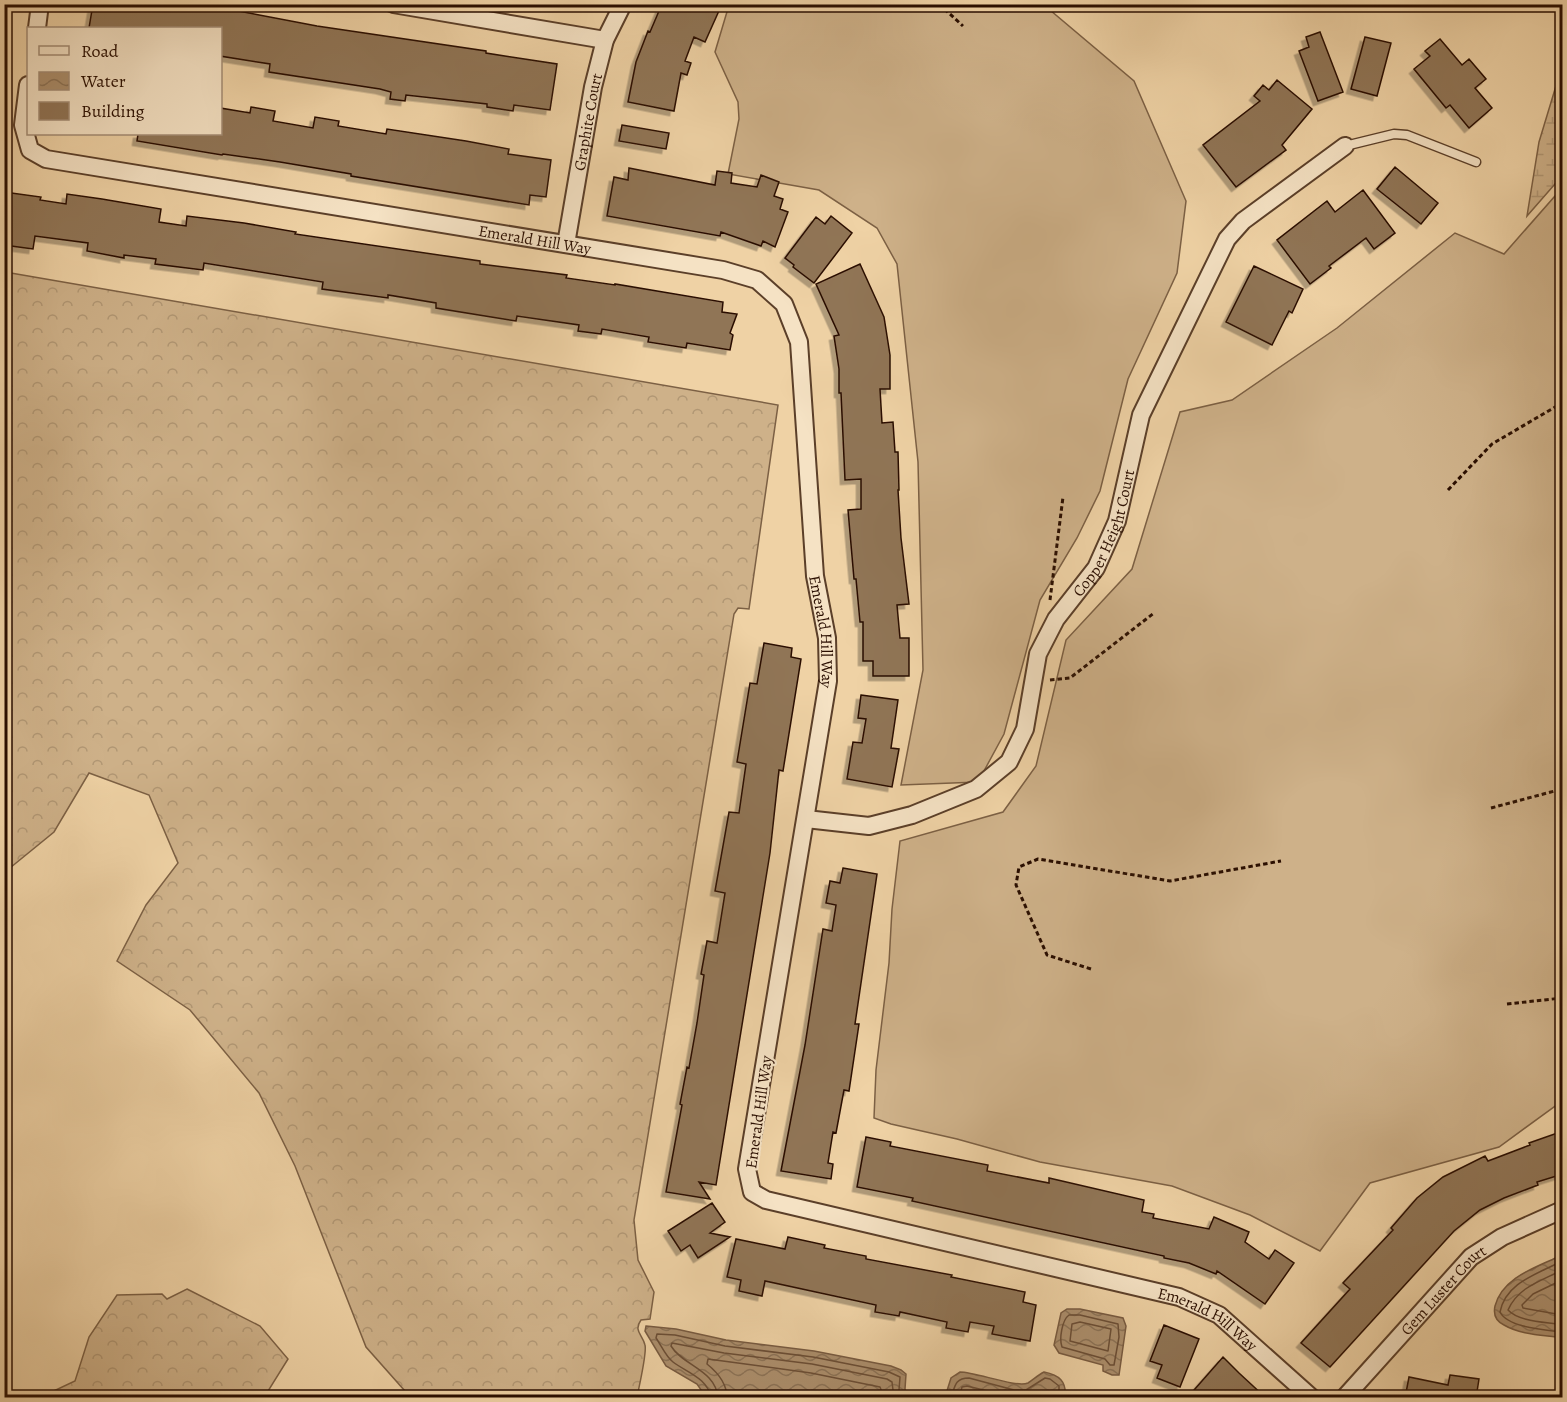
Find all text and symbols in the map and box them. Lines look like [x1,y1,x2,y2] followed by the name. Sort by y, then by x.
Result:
[27,27,222,135] legend
[81,39,119,63] text: Road
[80,69,126,93] text: Water
[569,71,608,172] street label: Graphite Court
[81,99,145,123] text: Building
[477,220,594,260] street label: Emerald Hill Way
[1068,467,1140,601] street label: Copper Height Court
[803,574,838,691] street label: Emerald Hill Way
[740,1053,778,1170] street label: Emerald Hill Way
[1396,1240,1491,1340] street label: Gem Luster Court
[1155,1282,1263,1357] street label: Emerald Hill Way

